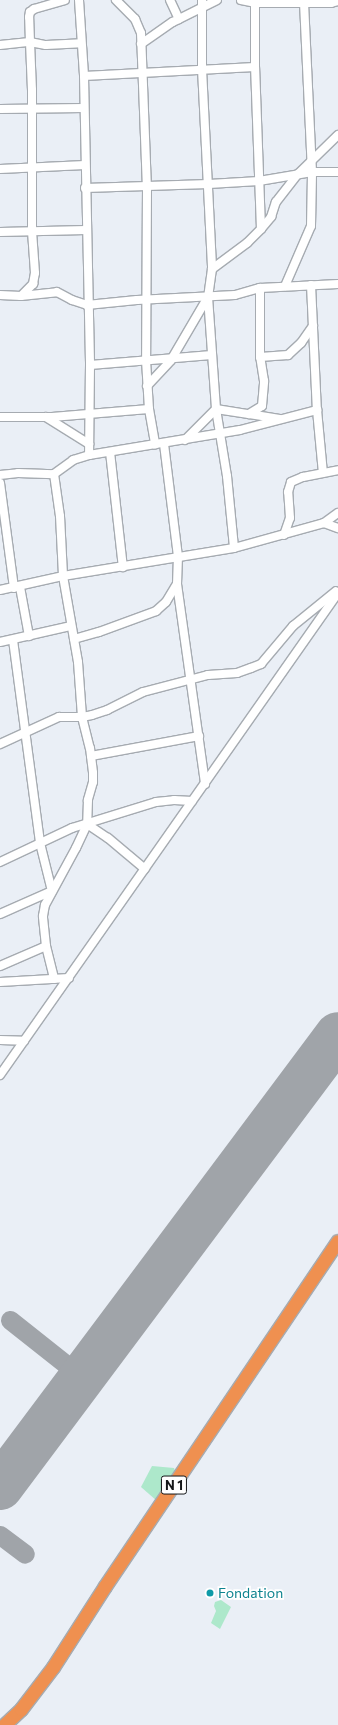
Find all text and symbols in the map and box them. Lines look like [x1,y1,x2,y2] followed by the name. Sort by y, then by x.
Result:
[160,1474,188,1496] road number: N 1
[218,1585,283,1601] place label: Fondation
[205,1588,215,1598] marker: Fondation

